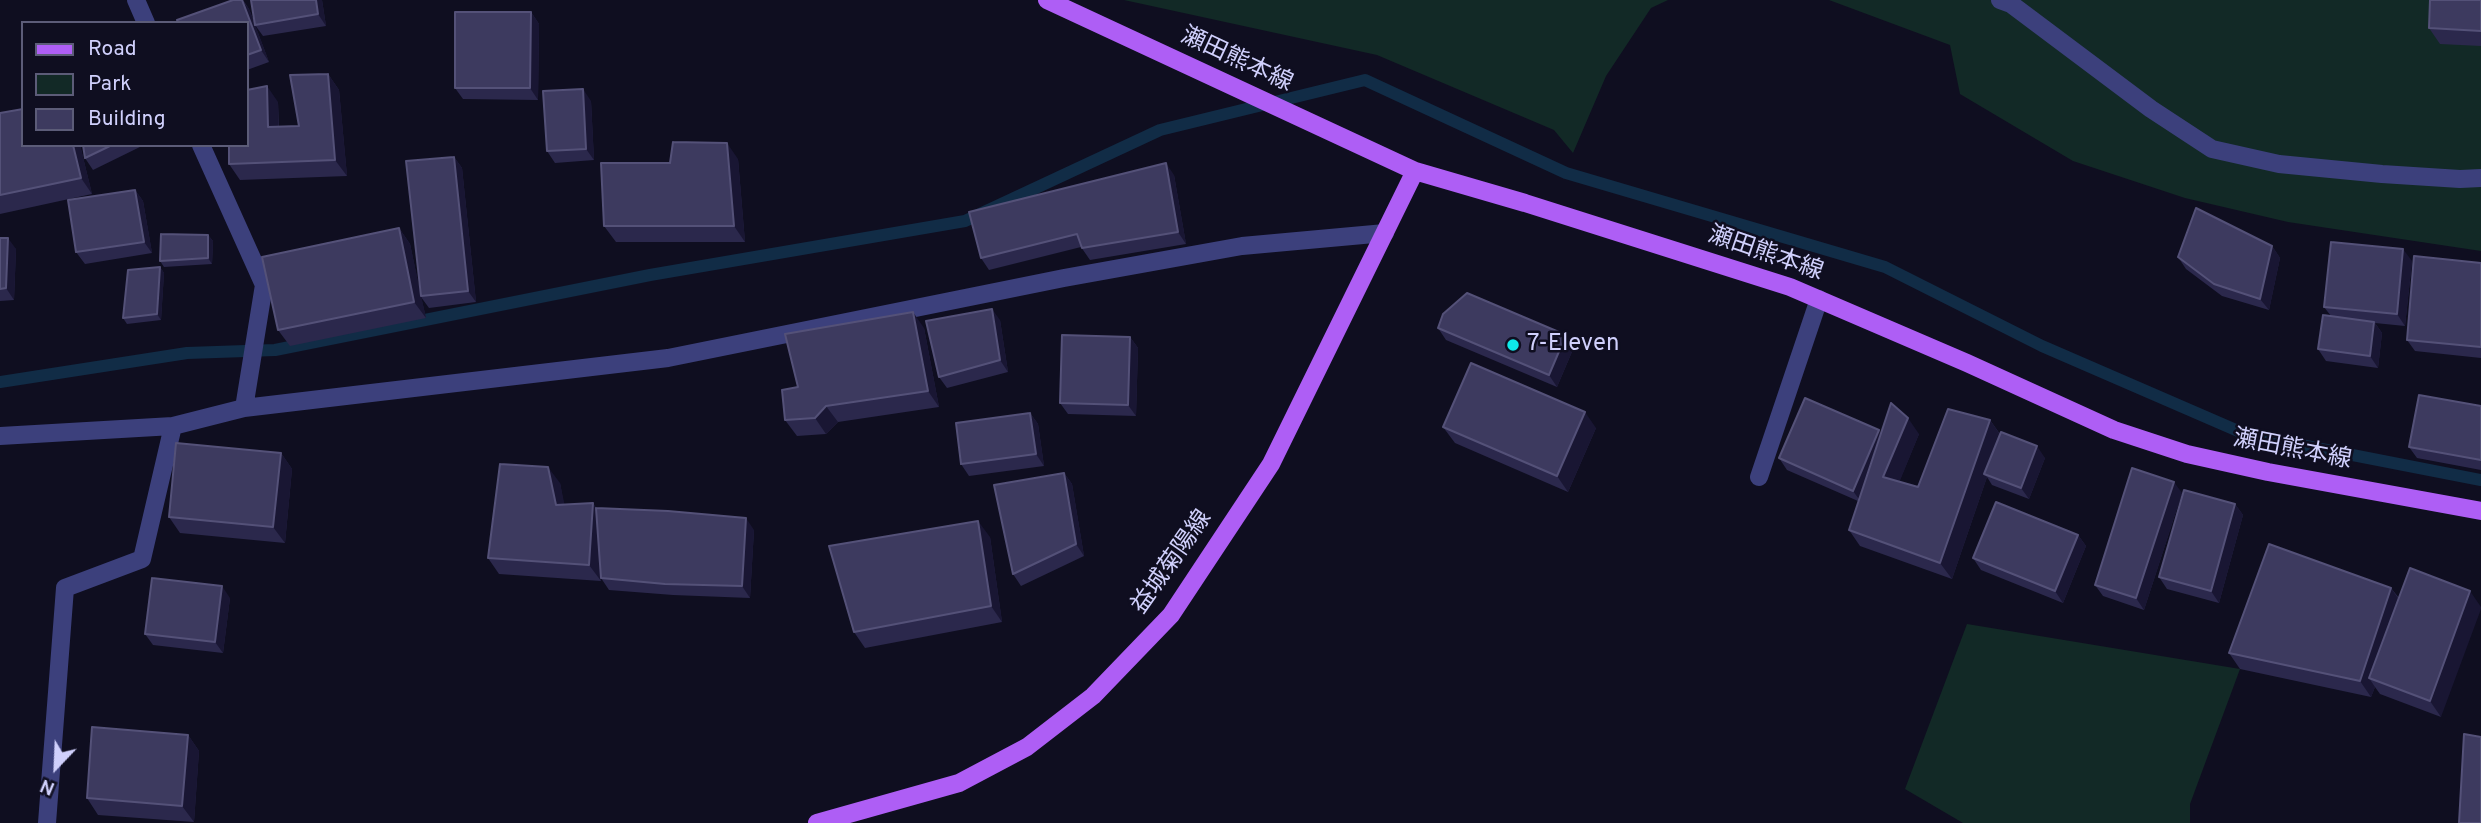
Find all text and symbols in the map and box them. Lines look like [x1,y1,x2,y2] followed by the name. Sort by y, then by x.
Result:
[21,21,248,147] legend
[1176,23,1296,99] street label: 瀬田熊本線
[88,36,137,63] text: Road
[88,71,131,98] text: Park
[88,106,166,133] text: Building
[1704,222,1826,288] street label: 瀬田熊本線
[1527,331,1620,359] place label: 7-Eleven
[1505,337,1521,353] marker: 7-Eleven
[2230,425,2354,477] street label: 瀬田熊本線
[1127,506,1219,620] street label: 益城菊陽線
[21,732,91,802] north arrow
[37,773,59,800] text: N

